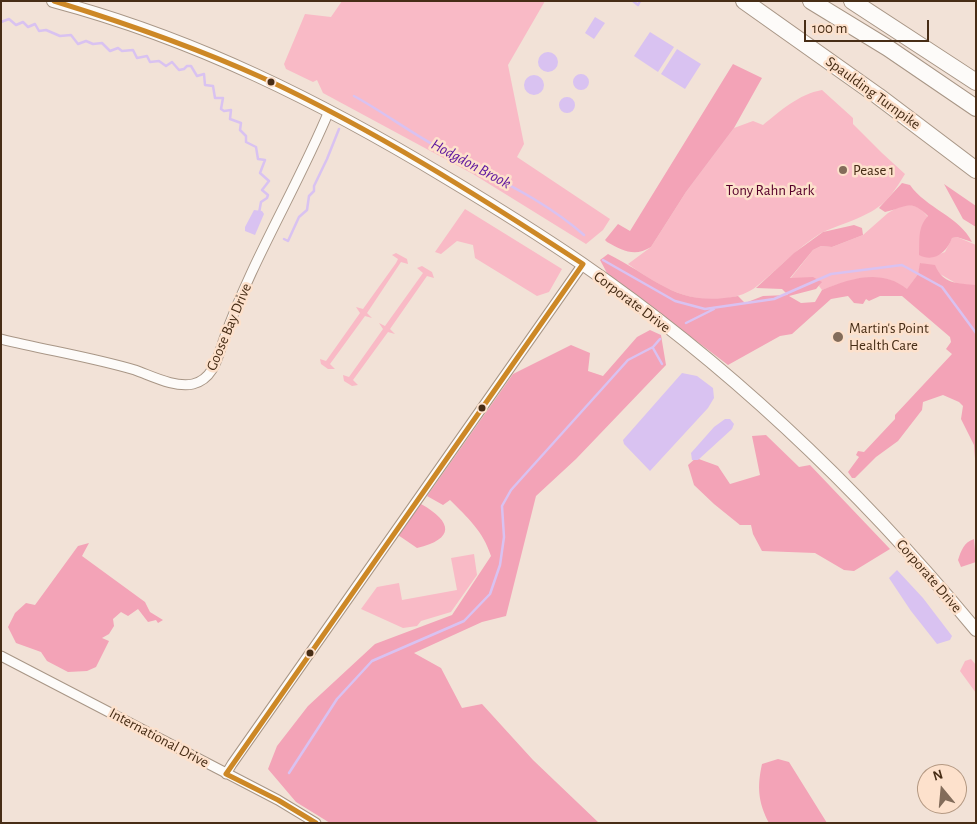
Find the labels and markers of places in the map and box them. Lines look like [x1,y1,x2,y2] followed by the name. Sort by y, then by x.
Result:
[266,77,276,87] unlabelled marker
[853,161,894,179] place label: Pease 1
[837,164,849,176] marker: Pease 1
[849,319,929,354] place label: Martin's Point Health Care
[831,330,845,344] marker: Martin's Point Health Care
[477,403,487,413] unlabelled marker
[305,648,315,658] unlabelled marker

